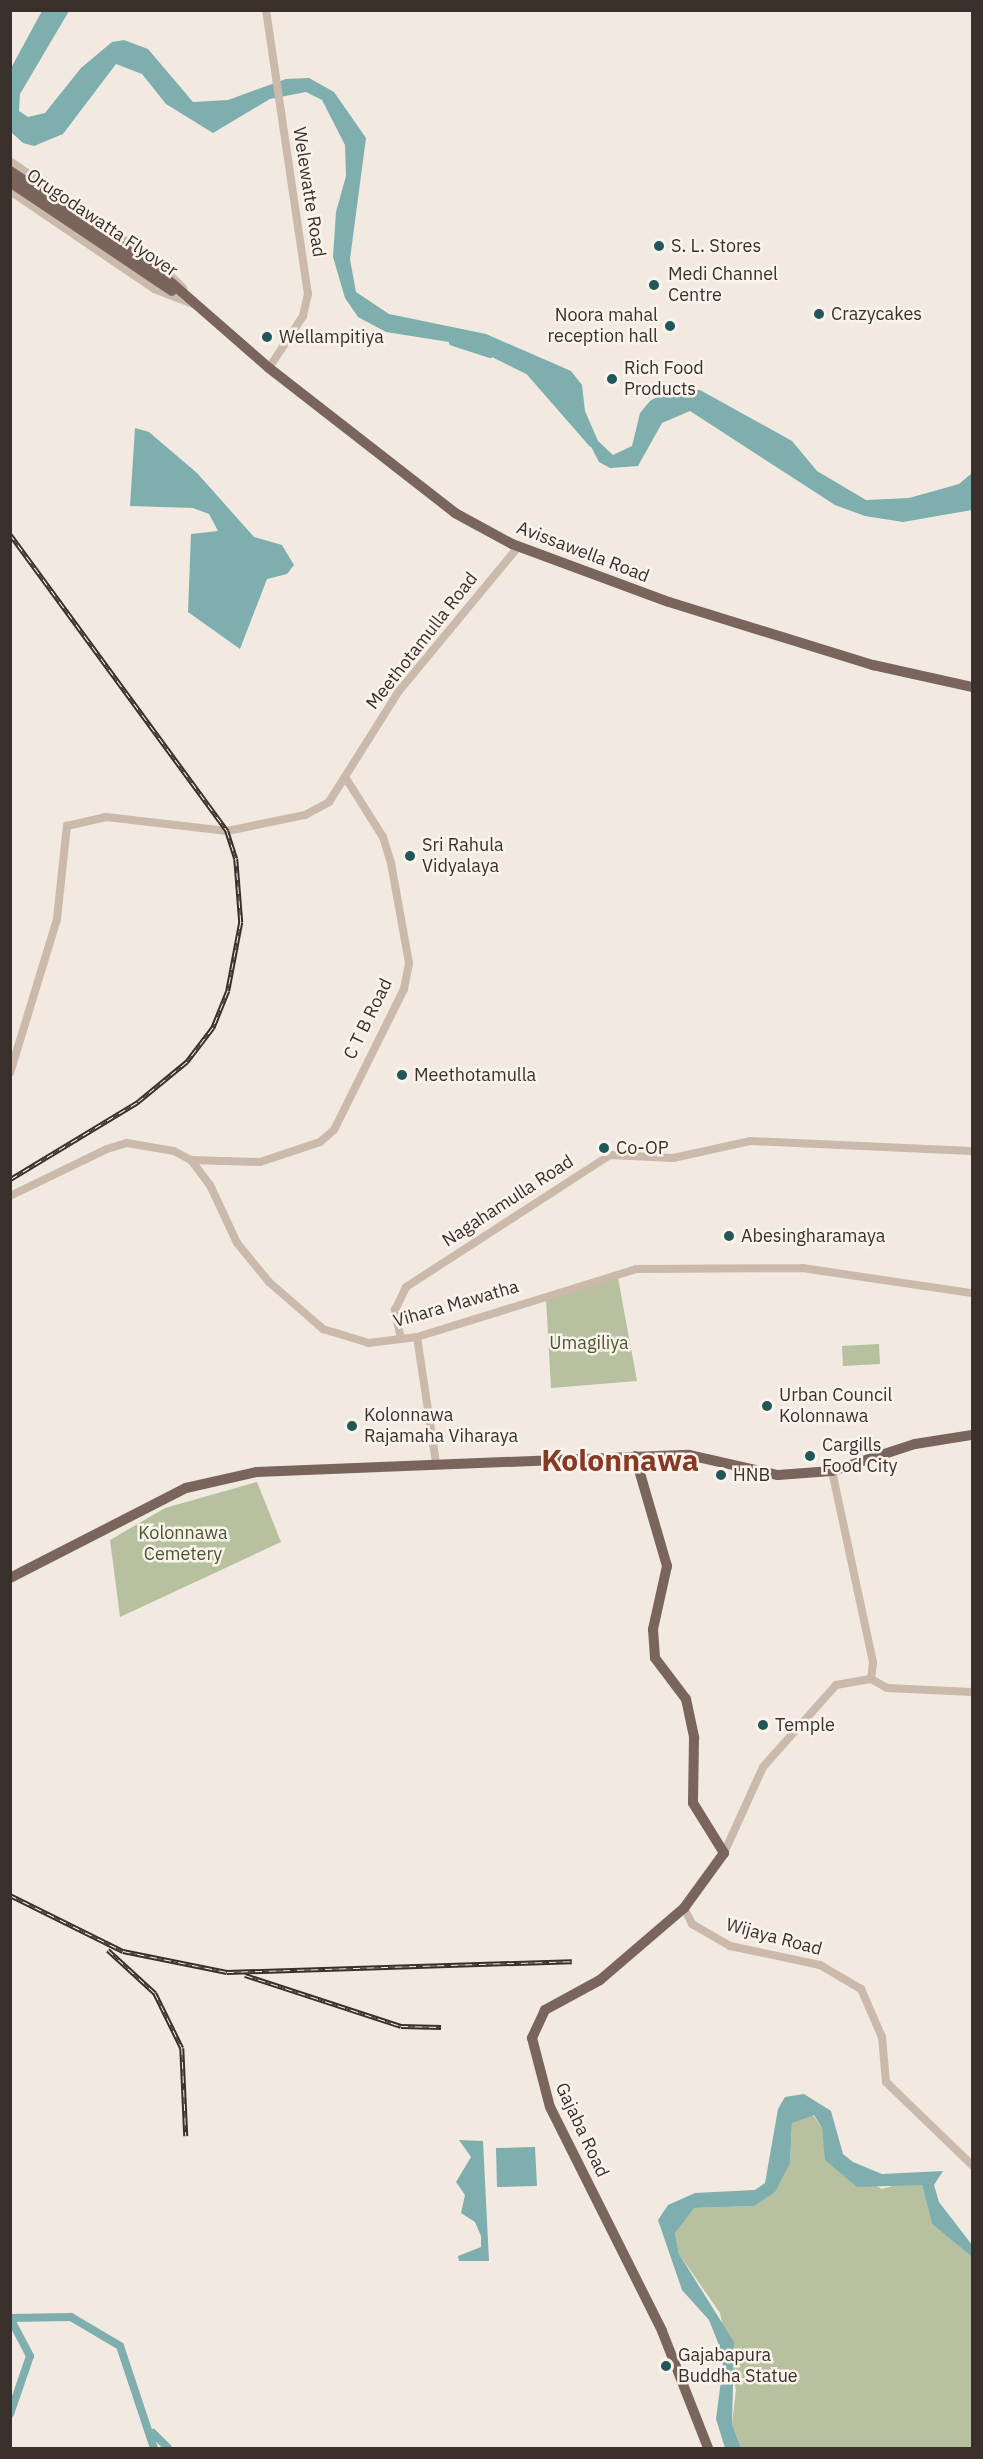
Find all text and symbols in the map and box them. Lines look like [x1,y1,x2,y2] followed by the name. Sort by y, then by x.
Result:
[288,125,330,259] street label: Welewatte Road
[22,164,182,282] street label: Orugodawatta Flyover
[671,235,761,257] place label: S. L. Stores
[652,239,666,253] marker: S. L. Stores
[668,264,778,306] place label: Medi Channel Centre
[645,276,663,294] marker: Medi Channel Centre
[831,303,922,325] place label: Crazycakes
[548,305,658,348] place label: Noora mahal reception hall
[812,307,826,321] marker: Crazycakes
[663,319,677,333] marker: Noora mahal reception hall
[279,326,384,348] place label: Wellampitiya
[260,330,274,344] marker: Wellampitiya
[624,358,704,400] place label: Rich Food Products
[605,372,619,386] marker: Rich Food Products
[514,517,652,587] street label: Avissawella Road
[362,568,482,714] street label: Meethotamulla Road
[422,835,504,878] place label: Sri Rahula Vidyalaya
[403,849,417,863] marker: Sri Rahula Vidyalaya
[339,975,397,1063] street label: C T B Road
[414,1064,536,1086] place label: Meethotamulla
[395,1068,409,1082] marker: Meethotamulla
[616,1137,669,1159] place label: Co-OP
[597,1141,611,1155] marker: Co-OP
[438,1151,578,1251] street label: Nagahamulla Road
[741,1225,885,1247] place label: Abesingharamaya
[722,1229,736,1243] marker: Abesingharamaya
[391,1276,521,1332] street label: Vihara Mawatha
[549,1332,629,1354] park label: Umagiliya
[779,1385,892,1428] place label: Urban Council Kolonnawa
[760,1399,774,1413] marker: Urban Council Kolonnawa
[364,1405,518,1448] place label: Kolonnawa Rajamaha Viharaya
[345,1419,359,1433] marker: Kolonnawa Rajamaha Viharaya
[822,1435,897,1478] place label: Cargills Food City
[541,1442,699,1478] district label: Kolonnawa
[803,1449,817,1463] marker: Cargills Food City
[733,1464,770,1486] place label: HNB
[714,1468,728,1482] marker: HNB
[138,1523,228,1565] park label: Kolonnawa Cemetery
[775,1714,835,1736] place label: Temple
[756,1718,770,1732] marker: Temple
[724,1914,824,1960] street label: Wijaya Road
[551,2079,613,2181] street label: Gajaba Road
[678,2345,798,2388] place label: Gajabapura Buddha Statue
[659,2359,673,2373] marker: Gajabapura Buddha Statue

